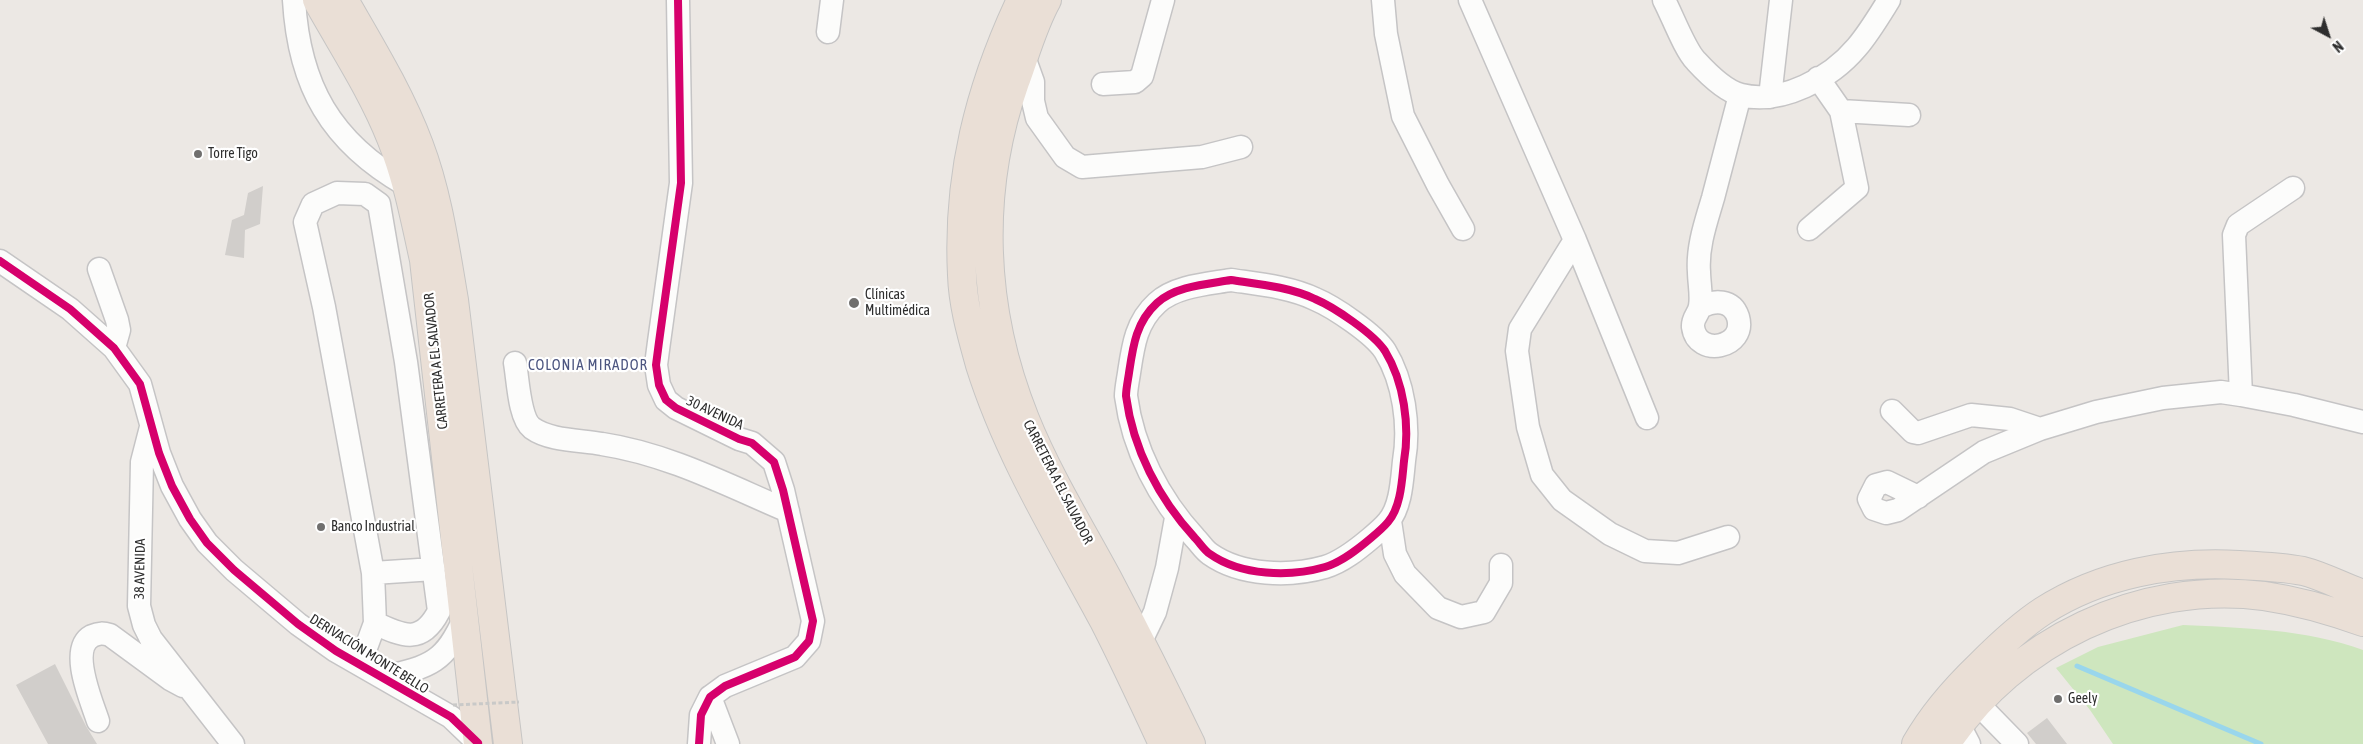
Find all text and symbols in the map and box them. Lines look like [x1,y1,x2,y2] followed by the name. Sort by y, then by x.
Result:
[2303,10,2353,60] north arrow
[2329,38,2346,55] text: N
[208,146,258,162] place label: Torre Tigo
[192,148,204,160] marker: Torre Tigo
[865,287,930,320] place label: Clínicas Multimédica
[420,292,452,430] street label: CARRETERA A EL SALVADOR
[847,296,861,310] marker: Clínicas Multimédica
[526,356,650,374] district label: COLONIA MIRADOR
[684,392,746,434] street label: 30 AVENIDA
[1019,417,1097,547] street label: CARRETERA A EL SALVADOR
[331,519,415,535] place label: Banco Industrial
[315,521,327,533] marker: Banco Industrial
[131,538,149,600] street label: 38 AVENIDA
[306,611,432,697] street label: DERIVACIÓN MONTE BELLO
[2068,691,2097,707] place label: Geely
[2052,693,2064,705] marker: Geely

